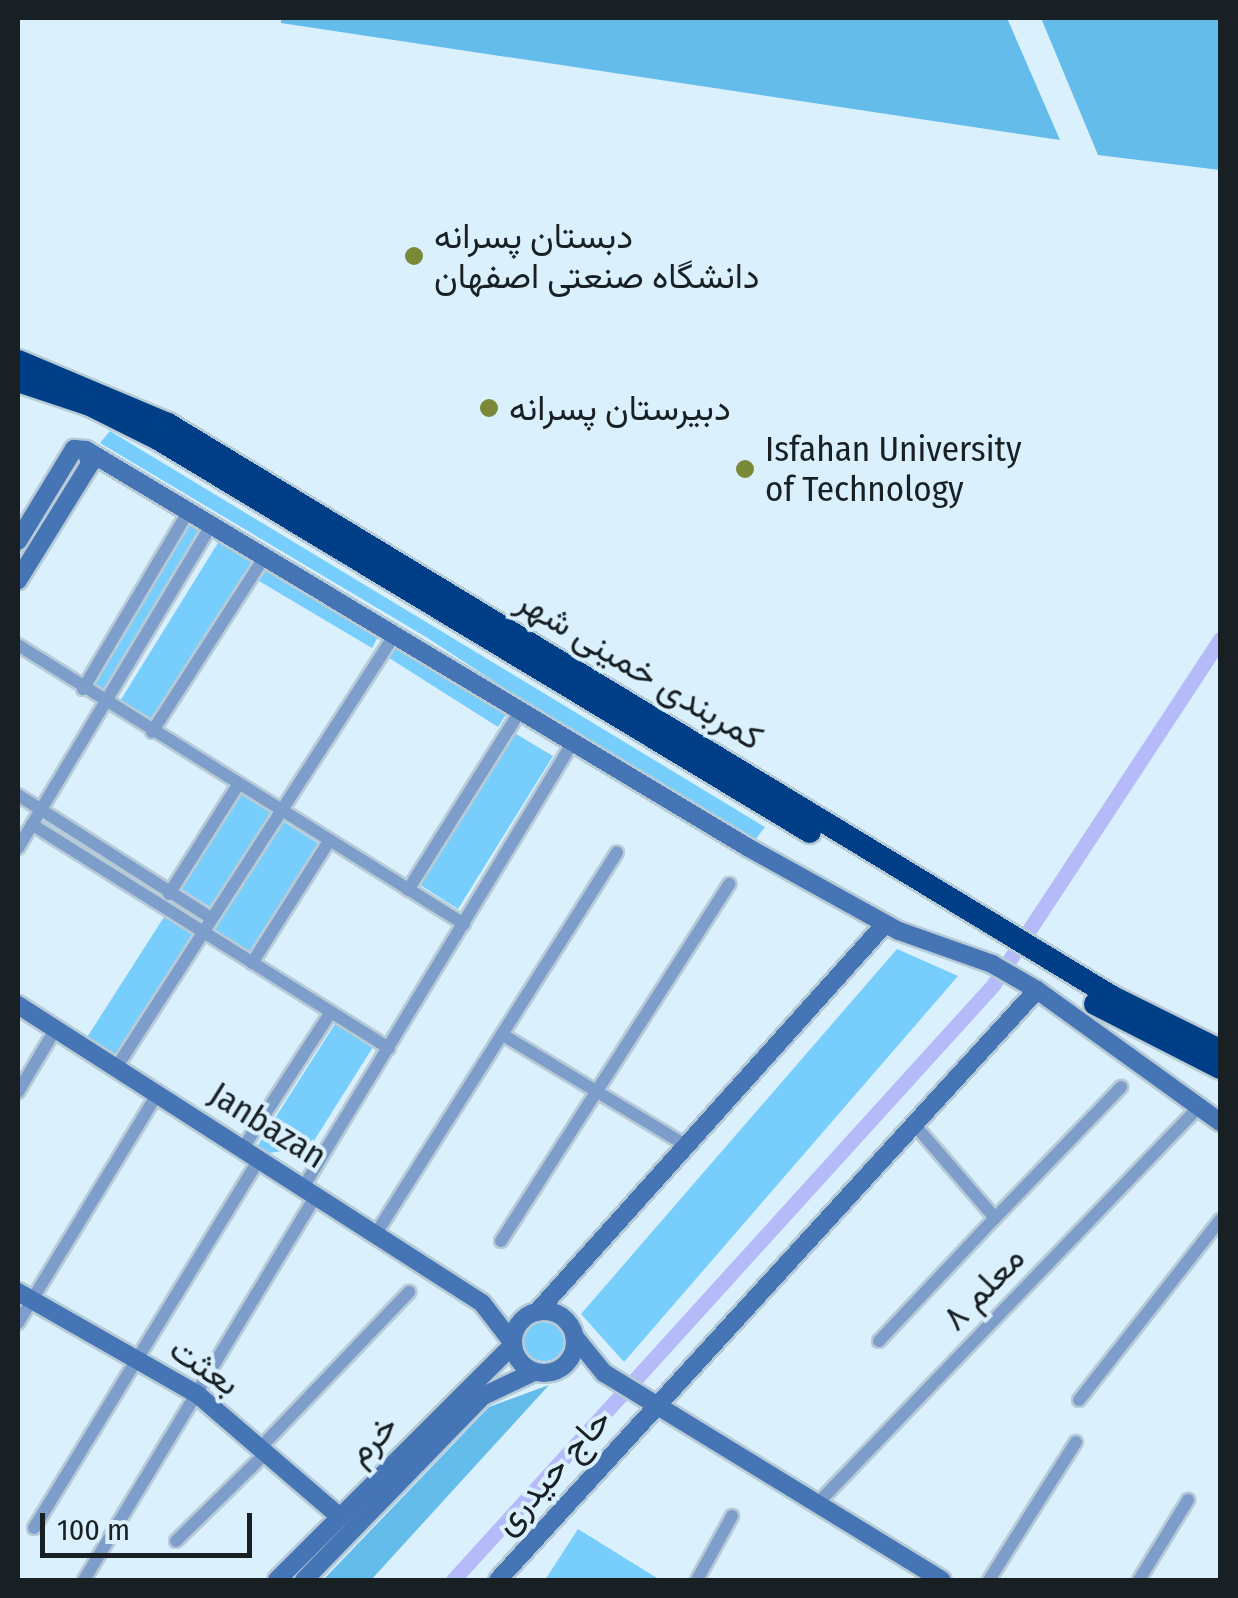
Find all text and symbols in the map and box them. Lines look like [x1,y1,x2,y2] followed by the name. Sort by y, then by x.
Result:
[434,215,760,297] place label: دبستان پسرانه دانشگاه صنعتی اصفهان
[403,245,425,267] marker: دبستان پسرانه دانشگاه صنعتی اصفهان
[509,387,731,429] place label: دبیرستان پسرانه
[478,397,500,419] marker: دبیرستان پسرانه
[765,428,1022,510] place label: Isfahan University of Technology
[734,458,756,480] marker: Isfahan University of Technology
[509,579,771,759] street label: کمربندی خمینی شهر
[202,1073,334,1177] street label: Janbazan
[933,1237,1033,1339] street label: معلم ۸
[162,1328,248,1404] street label: بعثت
[484,1399,620,1543] street label: حاج حیدری
[338,1405,406,1473] street label: خرم
[45,1493,258,1555] scale bar
[57,1512,130,1548] text: 100 m

